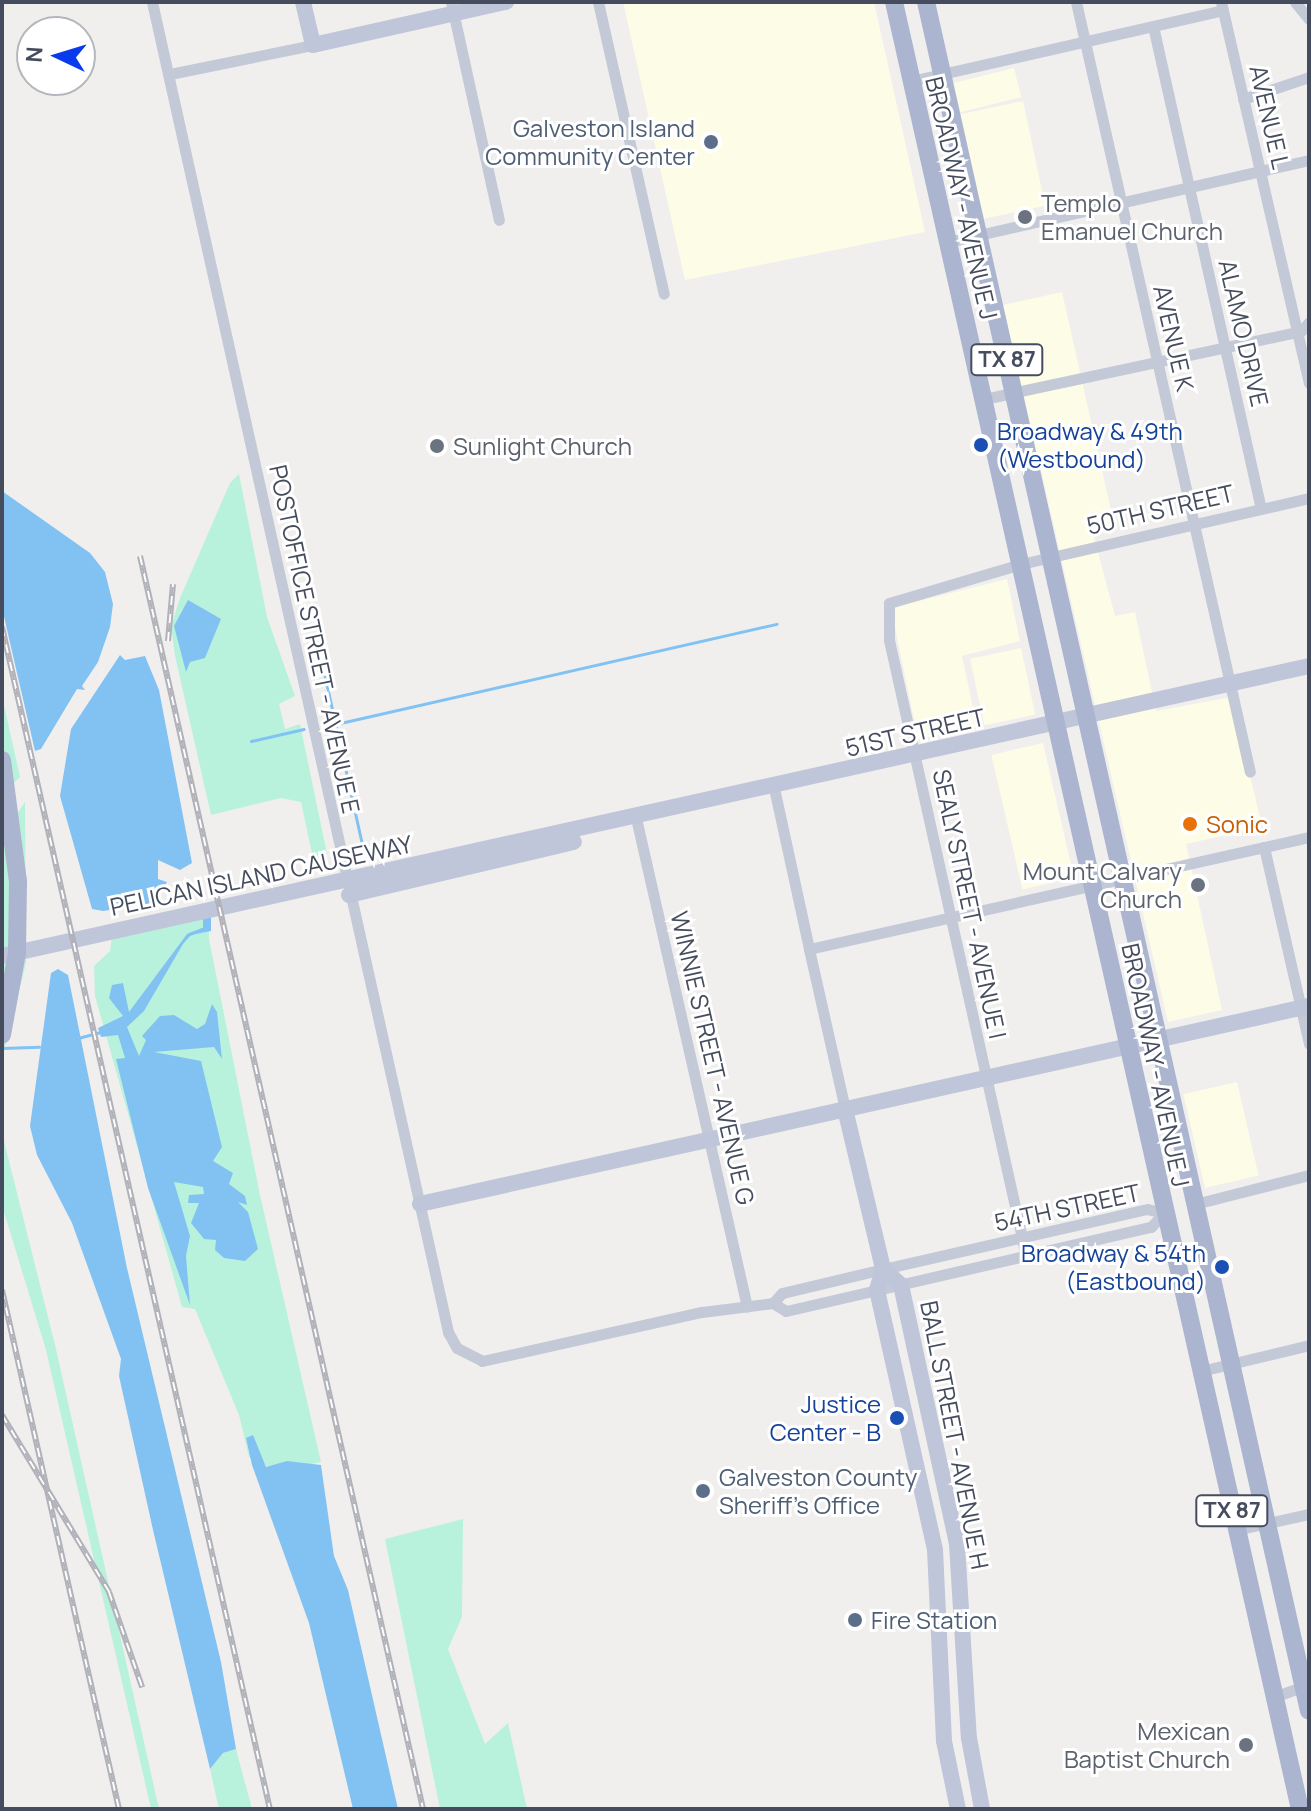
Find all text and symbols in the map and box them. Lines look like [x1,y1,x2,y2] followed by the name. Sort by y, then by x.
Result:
[16,16,96,96] north arrow
[19,46,50,63] text: N
[1244,62,1296,172] street label: AVENUE L
[920,73,1004,323] street label: BROADWAY - AVENUE J
[485,114,695,170] place label: Galveston Island Community Center
[702,133,720,151] marker: Galveston Island Community Center
[1041,189,1223,245] place label: Templo Emanuel Church
[1016,208,1034,226] marker: Templo Emanuel Church
[1213,257,1275,409] street label: ALAMO DRIVE
[1148,282,1200,394] street label: AVENUE K
[969,342,1045,378] road number: TX 87
[997,417,1183,473] place label: Broadway & 49th (Westbound)
[453,432,632,460] place label: Sunlight Church
[972,436,990,454] marker: Broadway & 49th (Westbound)
[428,437,446,455] marker: Sunlight Church
[264,462,366,816] street label: POSTOFFICE STREET - AVENUE E
[1084,478,1236,540] street label: 50TH STREET
[842,702,988,762] street label: 51ST STREET
[927,766,1013,1042] street label: SEALY STREET - AVENUE I
[1206,810,1268,838] place label: Sonic
[1181,815,1199,833] marker: Sonic
[107,829,415,921] street label: PELICAN ISLAND CAUSEWAY
[1023,857,1182,913] place label: Mount Calvary Church
[1189,876,1207,894] marker: Mount Calvary Church
[665,908,761,1208] street label: WINNIE STREET - AVENUE G
[1116,940,1196,1190] street label: BROADWAY - AVENUE J
[992,1178,1142,1236] street label: 54TH STREET
[1021,1239,1206,1295] place label: Broadway & 54th (Eastbound)
[1213,1258,1231,1276] marker: Broadway & 54th (Eastbound)
[915,1297,995,1573] street label: BALL STREET - AVENUE H
[770,1390,881,1446] place label: Justice Center - B
[888,1409,906,1427] marker: Justice Center - B
[719,1463,917,1519] place label: Galveston County Sheriff's Office
[694,1482,712,1500] marker: Galveston County Sheriff's Office
[1194,1493,1270,1529] road number: TX 87
[871,1606,997,1634] place label: Fire Station
[846,1611,864,1629] marker: Fire Station
[1064,1717,1230,1773] place label: Mexican Baptist Church
[1237,1736,1255,1754] marker: Mexican Baptist Church

